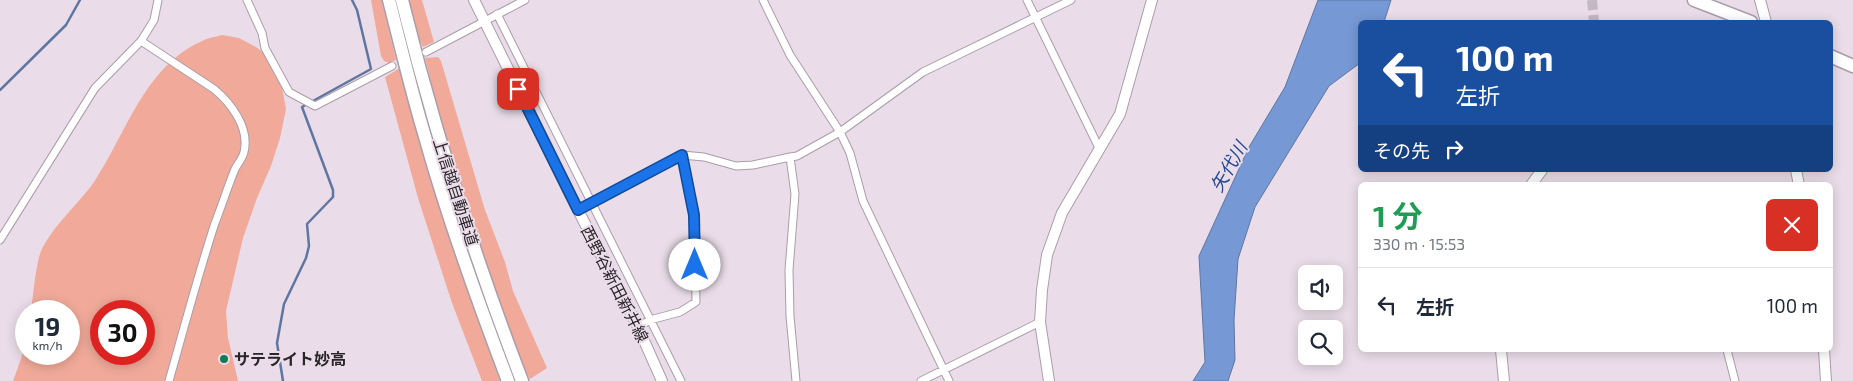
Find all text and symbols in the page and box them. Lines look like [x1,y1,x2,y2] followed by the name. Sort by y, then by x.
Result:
[1456,36,1554,78] text: 100 m
[1373,40,1438,105] icon: left
[497,68,539,110] pin
[504,75,532,103] icon: arrive
[1456,82,1500,108] text: 左折
[1440,135,1468,163] icon: right
[430,136,483,248] street label: 上信越自動車道
[1205,136,1252,195] water label: 矢代川
[1373,139,1430,162] text: その先
[1373,197,1422,233] text: 1 分
[1766,199,1818,251] button: close
[578,222,653,345] street label: 西野谷新田新井線
[1373,234,1465,253] text: 330 m · 15:53
[668,238,720,290] position arrow
[1298,265,1343,365] map controls
[1298,265,1343,310] button: sound
[1373,291,1401,319] icon: left
[1767,294,1818,317] text: 100 m
[1416,295,1454,318] text: 左折
[90,300,155,365] speed limit sign: 30
[35,311,60,341] text: 19
[1298,320,1343,365] button: search
[33,338,62,352] text: km/h
[234,349,346,368] place label: サテライト妙高
[218,353,230,365] marker: サテライト妙高

